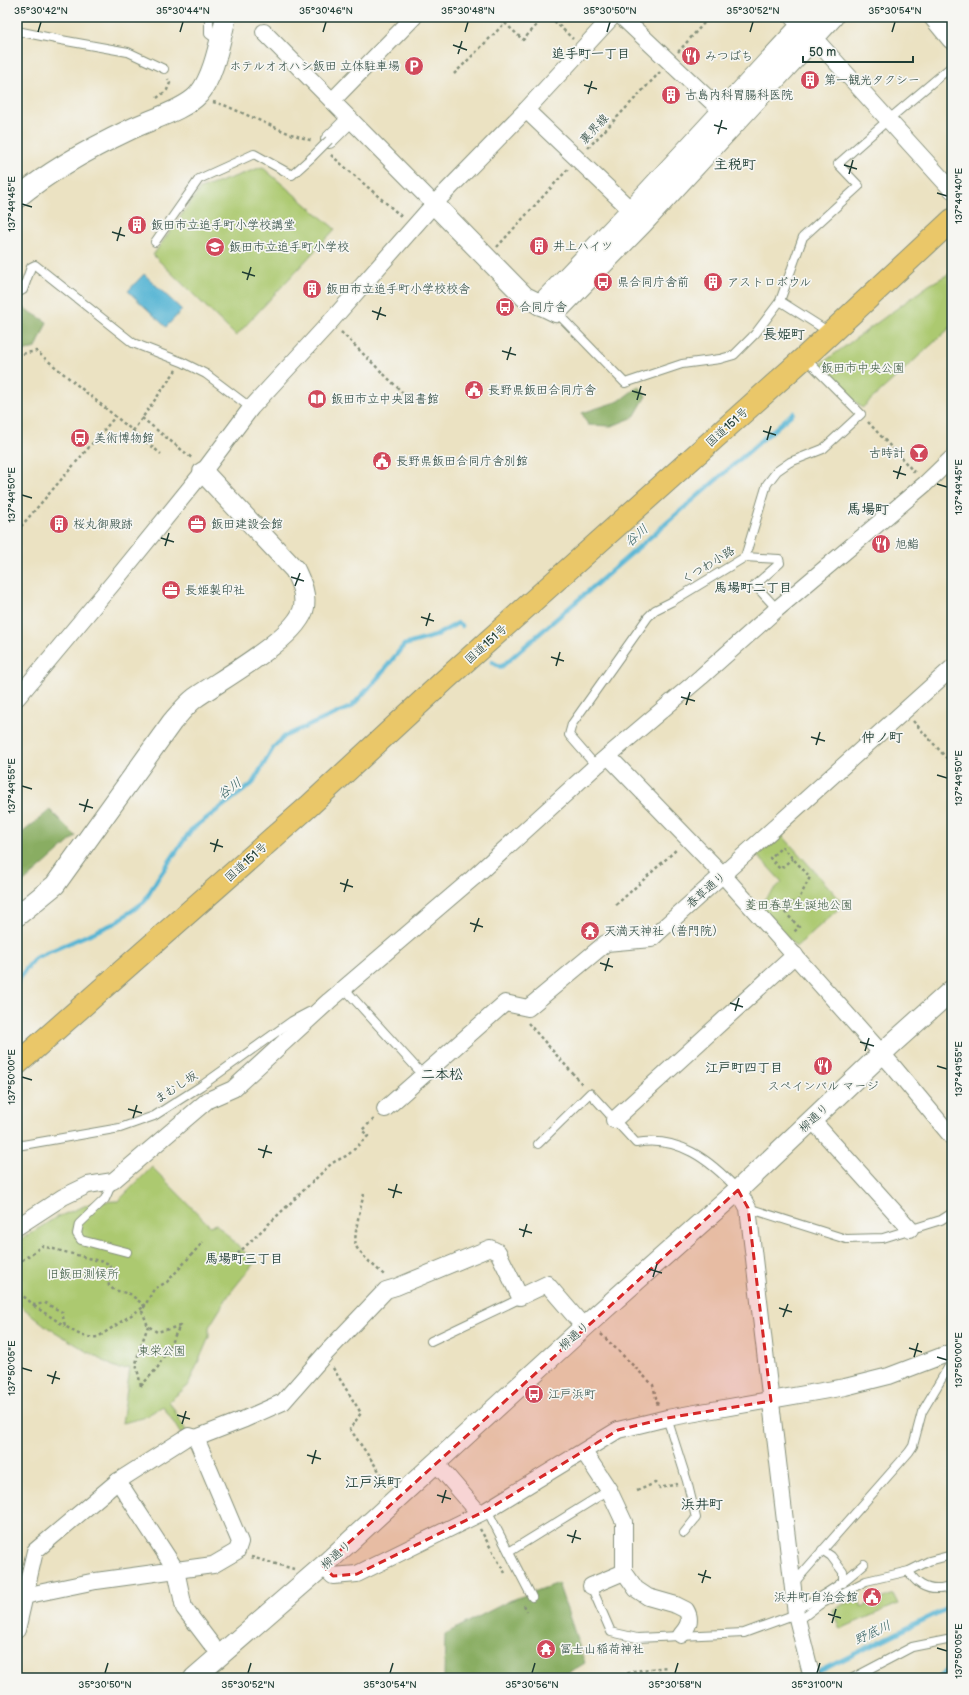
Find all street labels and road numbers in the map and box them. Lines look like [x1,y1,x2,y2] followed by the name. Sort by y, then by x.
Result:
[577,111,612,148] street label: 裏界線
[703,404,752,450] street label: 国道151号
[679,543,738,588] street label: くつわ小路
[462,621,511,667] street label: 国道151号
[222,839,271,885] street label: 国道151号
[683,869,729,912] street label: 春草通り
[152,1068,200,1107] street label: まむし坂
[796,1101,833,1136] street label: 柳通り
[556,1319,593,1354] street label: 柳通り
[318,1538,355,1573] street label: 柳通り

